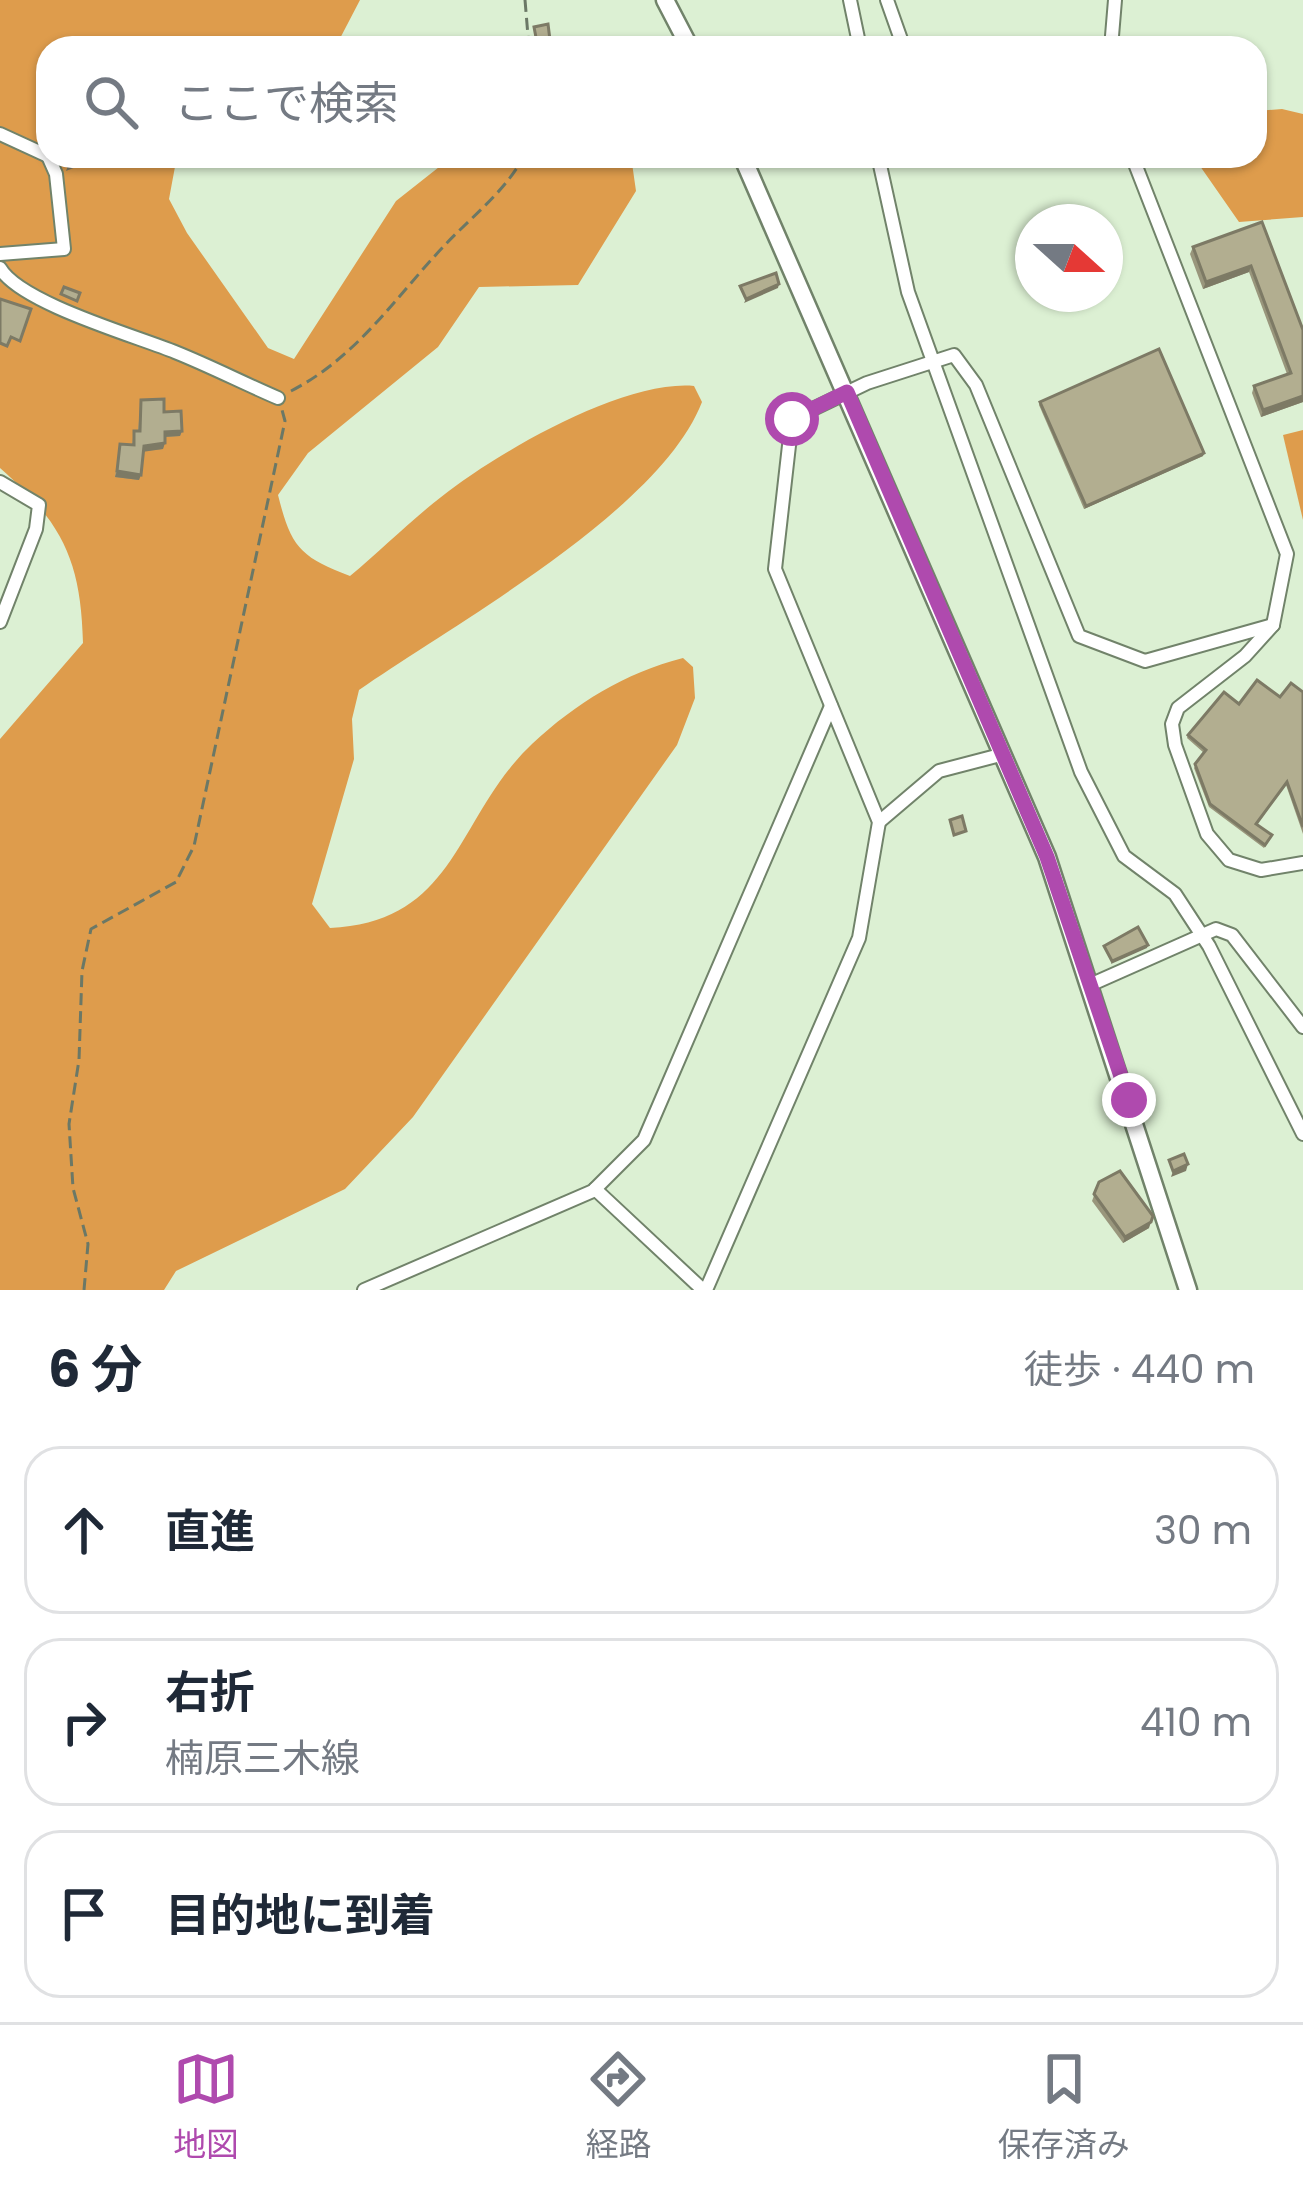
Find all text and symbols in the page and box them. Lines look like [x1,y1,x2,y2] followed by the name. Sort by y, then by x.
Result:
[36,36,1267,168] search box
[78,69,144,135] icon: search
[174,72,399,135] text: ここで検索
[1015,204,1123,312] north arrow
[765,392,819,446] route start
[1102,1073,1156,1127] route end
[48,1333,142,1405] text: 6 分
[1024,1342,1255,1397] text: 徒歩 · 440 m
[51,1497,117,1563] icon: ahead
[165,1500,255,1563] text: 直進
[1154,1503,1252,1558] text: 30 m
[165,1661,255,1724] text: 右折
[51,1689,117,1755] icon: right
[1140,1695,1252,1750] text: 410 m
[165,1731,360,1786] text: 楠原三木線
[51,1881,117,1947] icon: arrive
[165,1884,435,1947] text: 目的地に到着
[173,2046,239,2170] tab: 地図
[585,2046,651,2170] tab: 経路
[998,2046,1130,2170] tab: 保存済み

